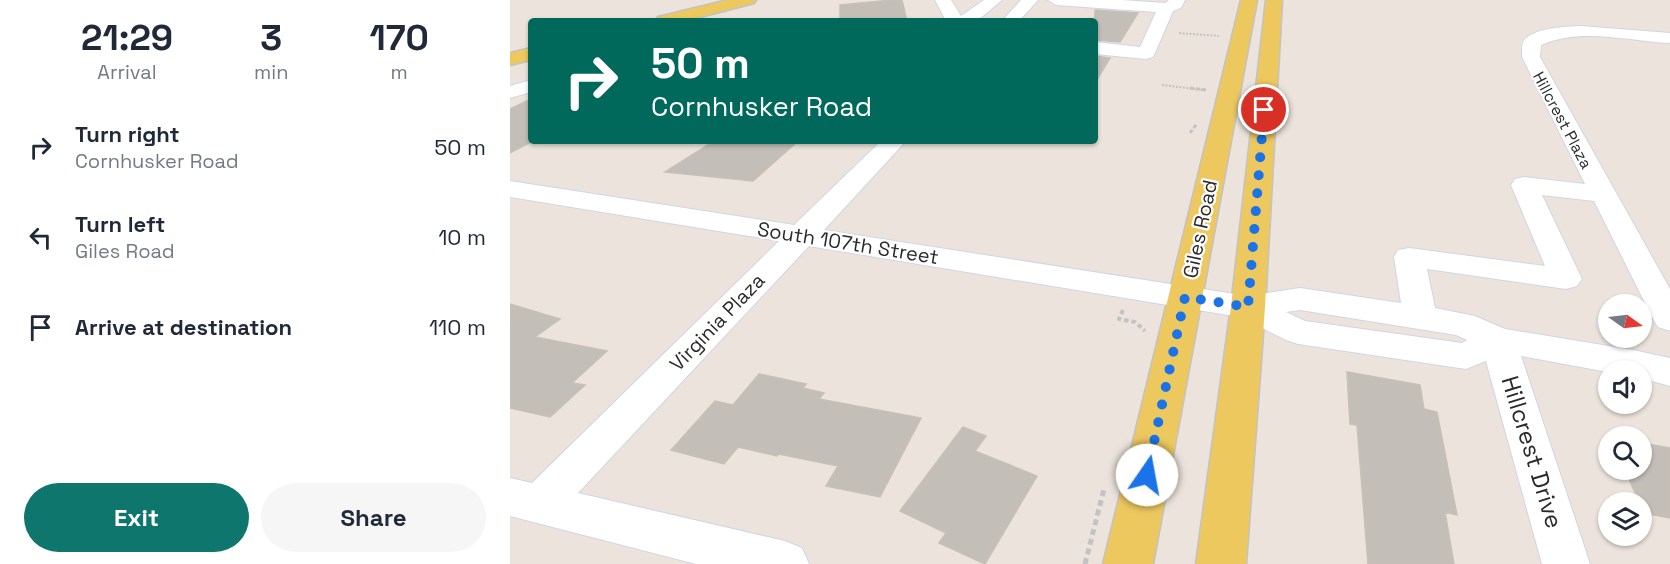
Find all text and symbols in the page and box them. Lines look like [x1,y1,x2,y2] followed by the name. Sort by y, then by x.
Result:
[81,15,173,61] text: 21:29
[260,15,282,61] text: 3
[369,15,429,61] text: 170
[651,37,750,90] text: 50 m
[552,42,630,120] icon: right
[97,59,157,85] text: Arrival
[254,59,288,85] text: min
[391,59,408,85] text: m
[1528,68,1597,172] street label: Hillcrest Plaza
[1238,84,1289,135] pin
[651,89,872,124] text: Cornhusker Road
[1247,93,1280,126] icon: arrive
[75,120,180,148] text: Turn right
[24,131,57,164] icon: right
[434,133,486,161] text: 50 m
[75,148,239,174] text: Cornhusker Road
[1177,178,1223,280] street label: Giles Road
[75,210,165,238] text: Turn left
[755,216,941,270] street label: South 107th Street
[24,221,57,254] icon: left
[438,223,486,251] text: 10 m
[75,238,175,264] text: Giles Road
[664,268,770,376] street label: Virginia Plaza
[1598,294,1652,348] north arrow
[1598,294,1652,546] map controls
[24,311,57,344] icon: arrive
[75,313,292,341] text: Arrive at destination
[429,313,486,341] text: 110 m
[1598,360,1652,414] button: sound
[1495,372,1570,532] street label: Hillcrest Drive
[1598,426,1652,480] button: search
[1115,443,1179,507] position arrow
[24,483,249,552] button: Exit
[261,483,486,552] button: Share
[1598,492,1652,546] button: layers

